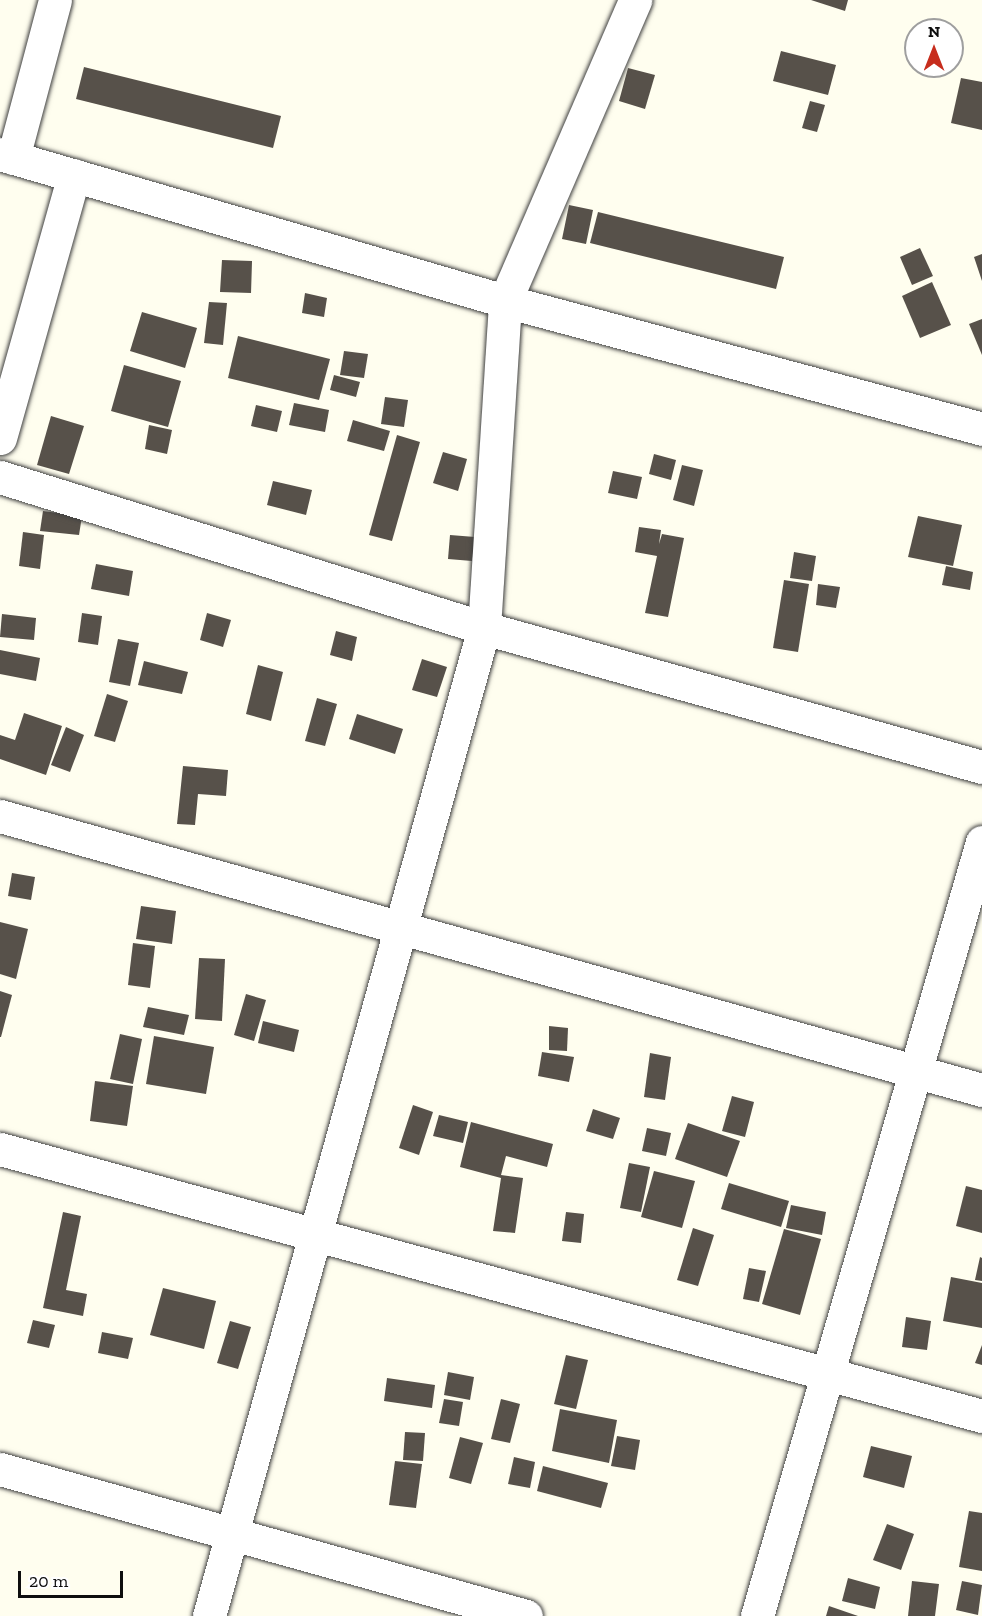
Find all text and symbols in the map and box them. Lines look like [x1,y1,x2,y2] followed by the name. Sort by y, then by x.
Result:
[904,18,964,78] north arrow
[928,22,940,41] text: N
[21,1559,126,1597] scale bar
[29,1570,68,1592] text: 20 m

